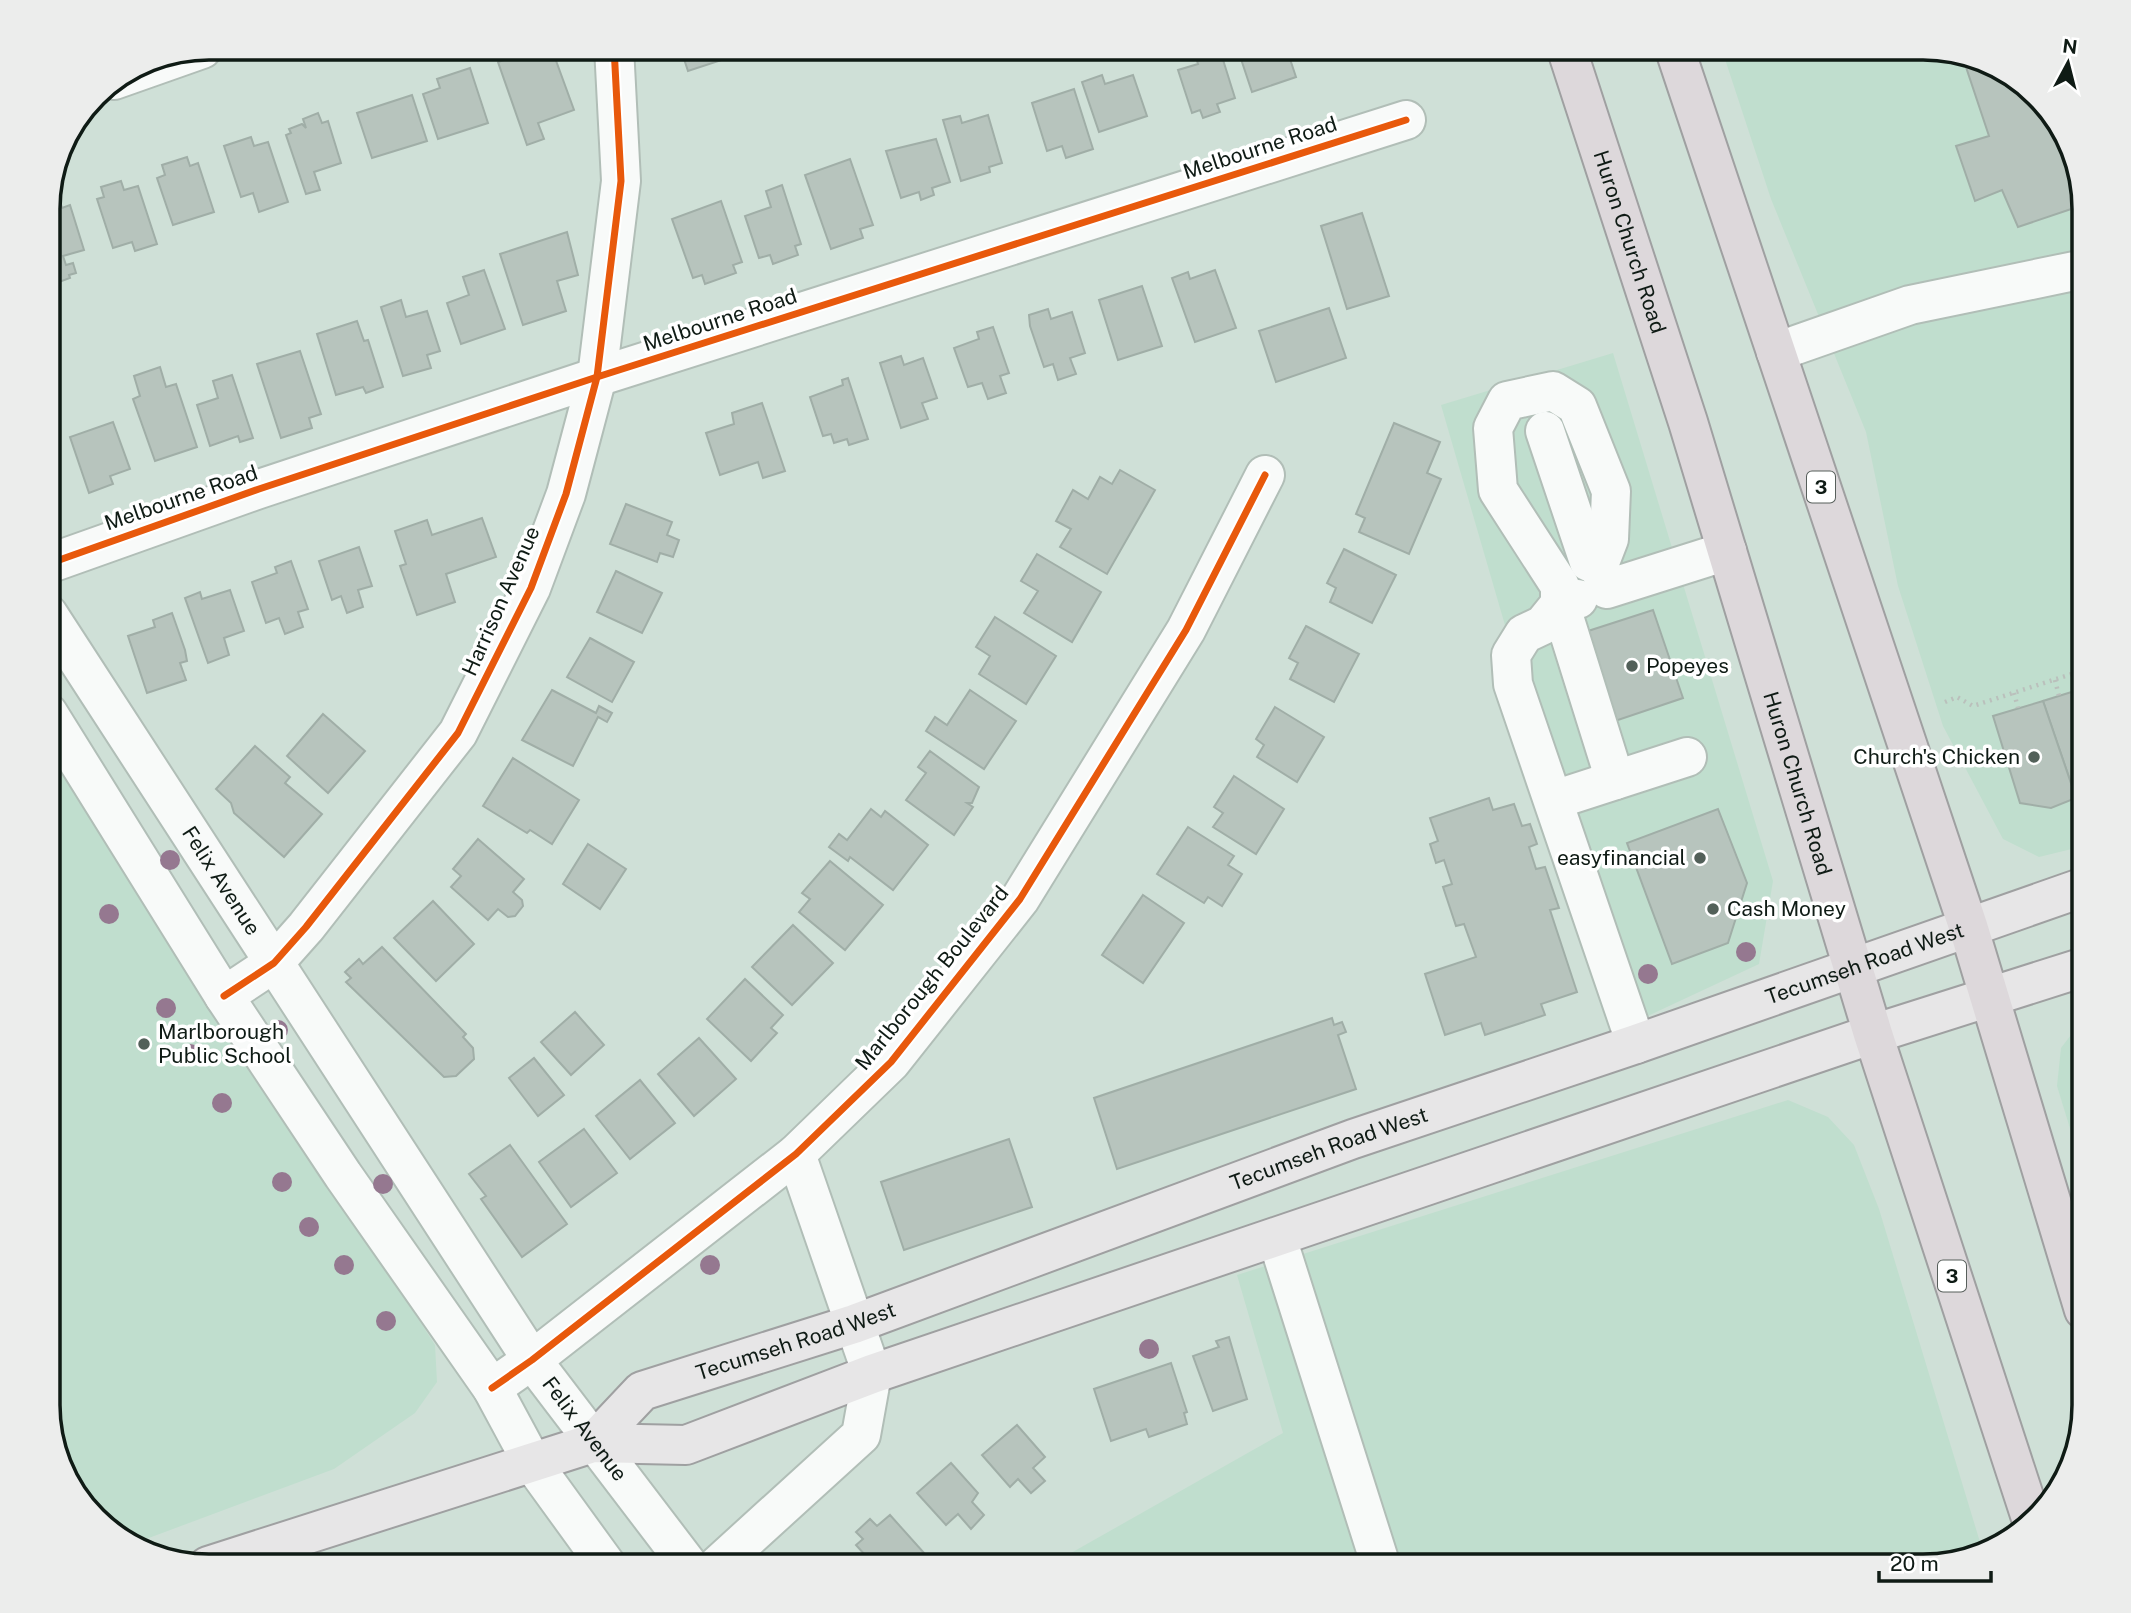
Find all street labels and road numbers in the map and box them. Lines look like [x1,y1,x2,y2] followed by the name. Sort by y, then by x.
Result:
[1180,111,1340,184] street label: Melbourne Road
[1588,147,1671,336] street label: Huron Church Road
[640,283,800,356] street label: Melbourne Road
[101,460,261,535] street label: Melbourne Road
[1807,472,1835,502] road number: 3
[456,522,545,679] street label: Harrison Avenue
[1758,688,1837,878] street label: Huron Church Road
[177,821,266,940] street label: Felix Avenue
[850,881,1014,1075] street label: Marlborough Boulevard
[1762,917,1967,1010] street label: Tecumseh Road West
[1226,1102,1431,1195] street label: Tecumseh Road West
[1938,1260,1966,1292] road number: 3
[693,1297,899,1385] street label: Tecumseh Road West
[537,1372,633,1486] street label: Felix Avenue

